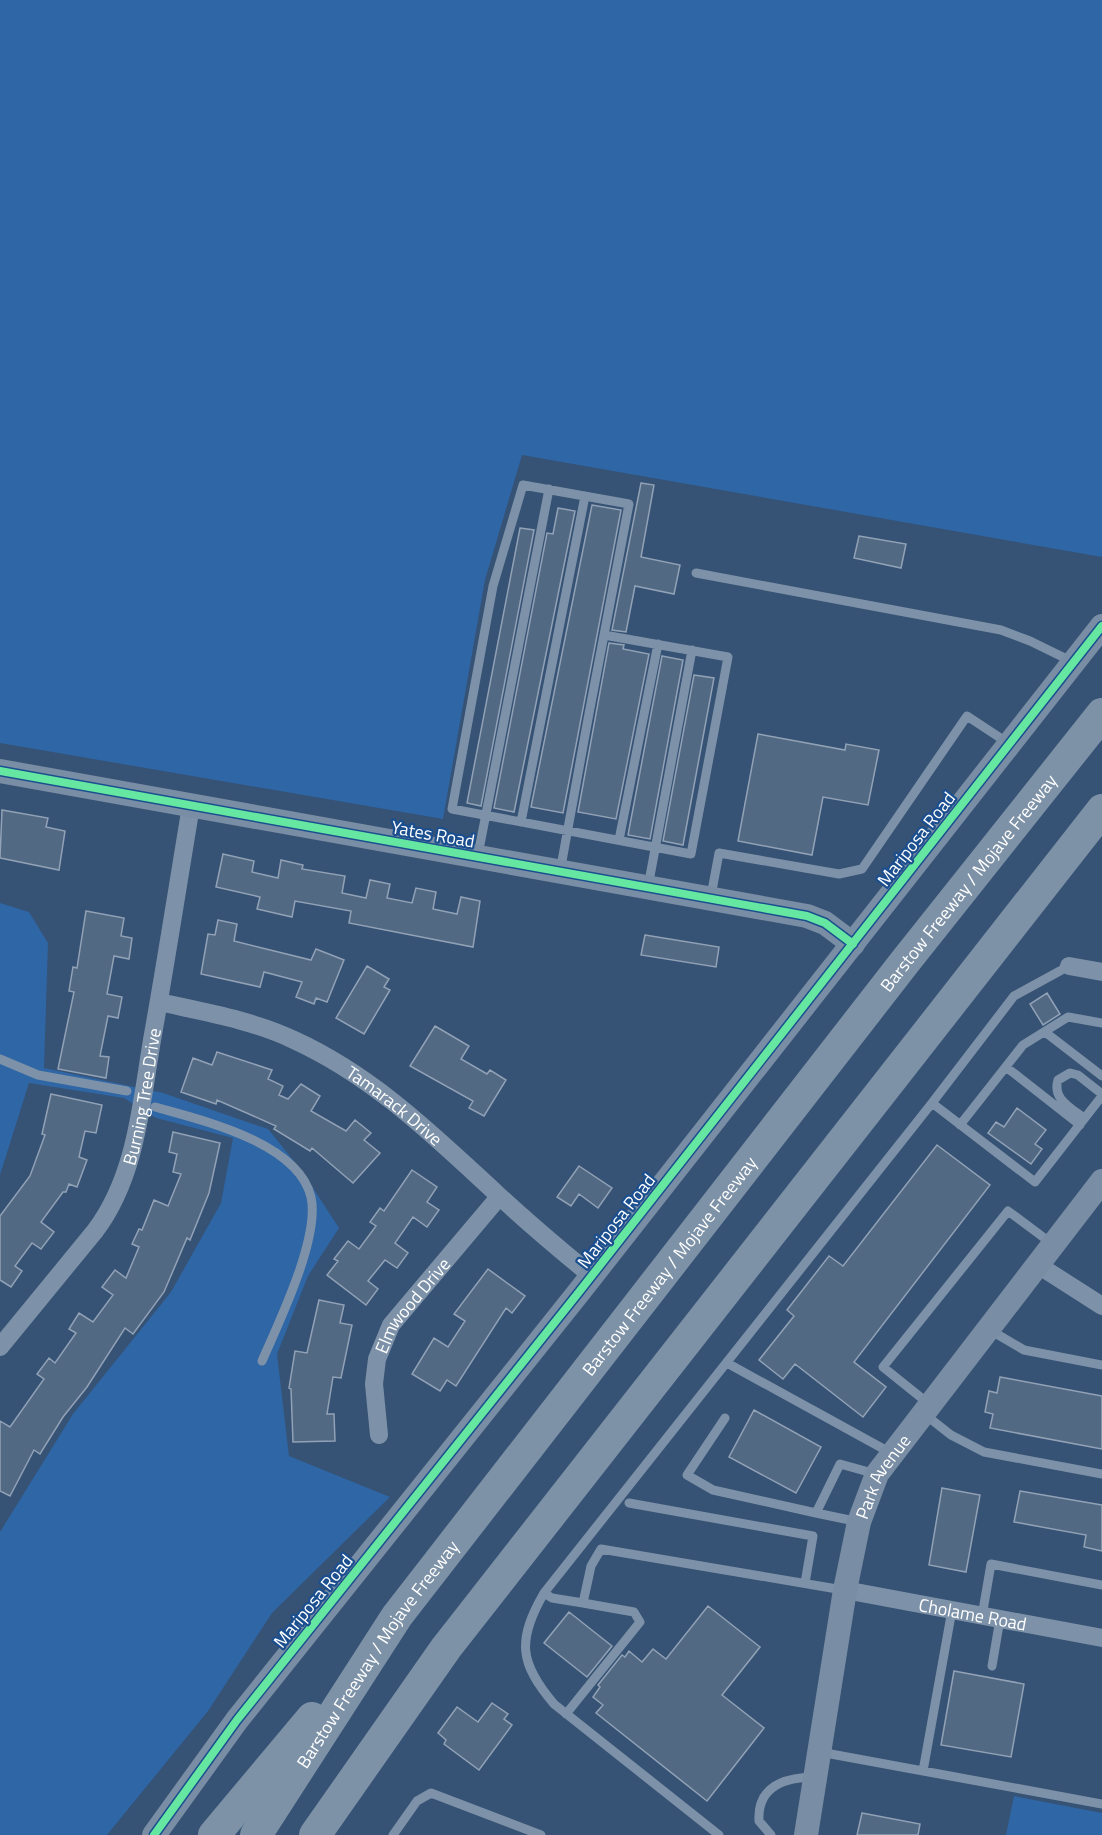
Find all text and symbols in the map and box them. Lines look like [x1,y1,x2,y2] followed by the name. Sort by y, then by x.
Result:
[873,768,1063,997] street label: Barstow Freeway / Mojave Freeway
[870,786,962,892] street label: Mariposa Road
[389,813,477,855] street label: Yates Road
[115,1026,167,1168] street label: Burning Tree Drive
[341,1059,449,1152] street label: Tamarack Drive
[575,1150,763,1381] street label: Barstow Freeway / Mojave Freeway
[570,1168,662,1274] street label: Mariposa Road
[367,1251,456,1357] street label: Elmwood Drive
[848,1428,917,1523] street label: Park Avenue
[289,1534,465,1773] street label: Barstow Freeway / Mojave Freeway
[267,1548,359,1654] street label: Mariposa Road
[917,1591,1029,1637] street label: Cholame Road

